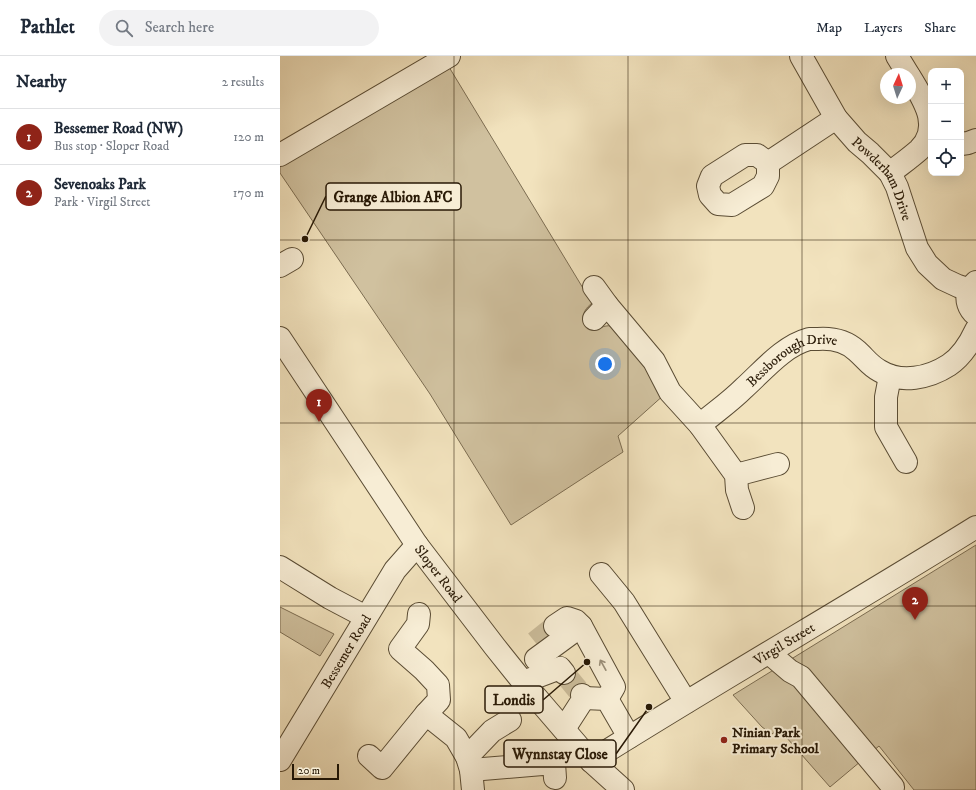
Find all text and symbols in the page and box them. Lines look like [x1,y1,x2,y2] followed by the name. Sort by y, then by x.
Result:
[99,10,379,46] search box
[20,16,75,39] text: Pathlet
[113,17,135,39] icon: search
[145,18,214,37] text: Search here
[816,19,842,37] text: Map
[864,19,902,37] text: Layers
[924,19,956,37] text: Share
[880,68,916,104] north arrow
[928,68,964,176] map controls
[928,68,964,104] button: +
[16,71,66,93] text: Nearby
[222,74,264,90] text: 2 results
[928,104,964,140] button: −
[54,119,183,138] text: Bessemer Road (NW)
[27,129,31,145] text: 1
[233,129,264,145] text: 120 m
[848,133,915,223] street label: Powderham Drive
[54,138,169,154] text: Bus stop · Sloper Road
[928,140,964,176] button: locate
[54,175,146,194] text: Sevenoaks Park
[326,183,461,210] callout: Grange Albion AFC
[26,185,32,201] text: 2
[233,185,264,201] text: 170 m
[333,188,453,207] text: Grange Albion AFC
[54,194,150,210] text: Park · Virgil Street
[743,331,839,391] street label: Bessborough Drive
[595,354,615,374] your location
[306,389,332,422] pin: 1
[410,541,466,607] street label: Sloper Road
[902,587,928,620] pin: 2
[317,612,376,692] street label: Bessemer Road
[750,619,819,670] street label: Virgil Street
[598,660,606,672] one-way arrow
[485,686,543,713] callout: Londis
[493,691,535,710] text: Londis
[732,724,819,758] place label: Ninian Park Primary School
[719,735,729,745] marker: Ninian Park Primary School
[504,740,616,767] callout: Wynnstay Close
[511,745,609,764] text: Wynnstay Close
[292,762,339,781] scale bar
[298,764,320,778] text: 20 m

